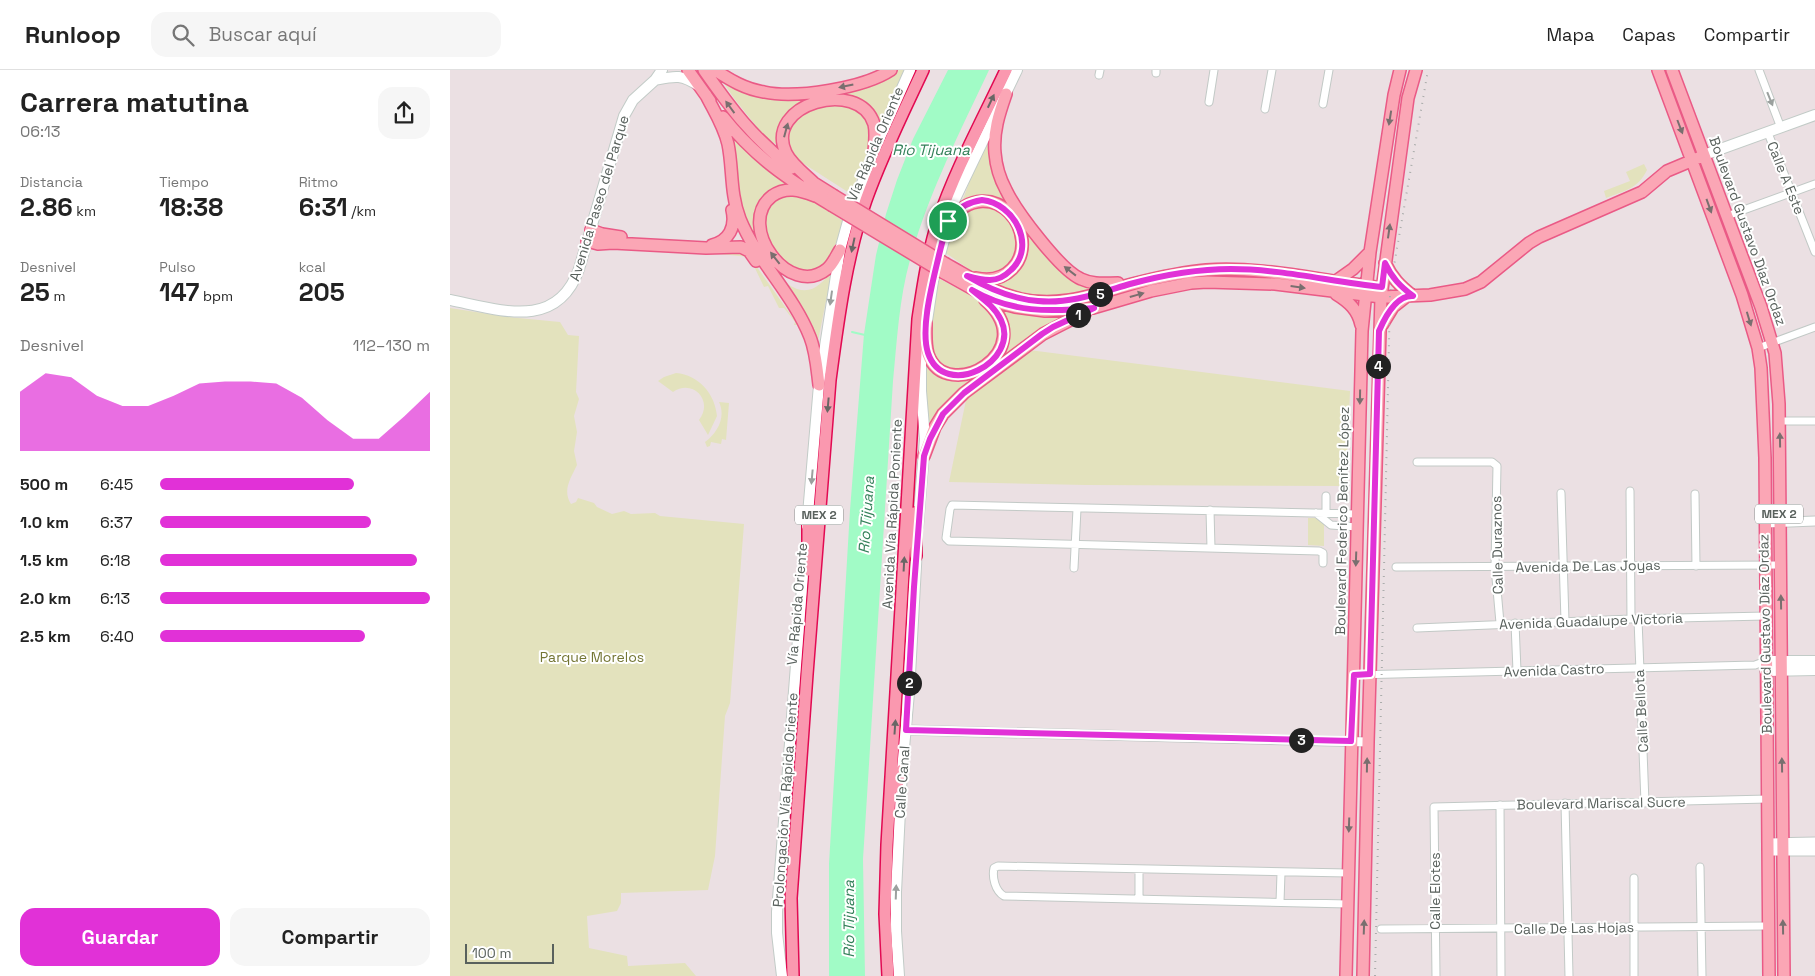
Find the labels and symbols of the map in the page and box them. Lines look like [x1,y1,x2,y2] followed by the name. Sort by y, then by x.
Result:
[838,83,854,91] one-way arrow
[843,84,907,204] street label: Vía Rápida Oriente
[1766,92,1774,107] one-way arrow
[988,94,996,108] one-way arrow
[725,101,736,114] one-way arrow
[1386,110,1394,126] one-way arrow
[565,113,633,283] street label: Avenida Paseo del Parque
[1676,120,1684,135] one-way arrow
[782,122,790,138] one-way arrow
[1705,134,1791,328] street label: Boulevard Gustavo Díaz Ordaz
[1763,139,1809,217] street label: Calle A Este
[892,140,970,159] water label: Rio Tijuana
[1705,199,1713,214] one-way arrow
[927,200,969,242] pin
[1386,223,1394,239] one-way arrow
[849,237,857,252] one-way arrow
[769,251,780,264] one-way arrow
[1064,266,1077,277] one-way arrow
[1088,282,1112,306] pin: 5
[1291,283,1307,291] one-way arrow
[827,290,835,306] one-way arrow
[1130,291,1145,299] one-way arrow
[1066,302,1090,328] pin: 1
[1746,312,1754,327] one-way arrow
[1366,354,1390,378] pin: 4
[1356,389,1364,405] one-way arrow
[824,398,832,414] one-way arrow
[1331,407,1353,635] street label: Boulevard Federico Benítez López
[878,418,906,610] street label: Avenida Vía Rápida Poniente
[1776,432,1784,448] one-way arrow
[807,469,815,485] one-way arrow
[854,475,878,554] water label: Río Tijuana
[1487,496,1507,594] street label: Calle Duraznos
[1755,504,1803,524] road number: MEX 2
[795,506,843,524] road number: MEX 2
[1754,534,1776,734] street label: Boulevard Gustavo Díaz Ordaz
[783,542,811,666] street label: Vía Rápida Oriente
[1352,551,1360,567] one-way arrow
[901,556,909,572] one-way arrow
[1515,556,1661,576] street label: Avenida De Las Joyas
[1777,594,1785,610] one-way arrow
[1499,609,1683,633] street label: Avenida Guadalupe Victoria
[540,648,644,666] park label: Parque Morelos
[1503,659,1605,681] street label: Avenida Castro
[1630,669,1652,753] street label: Calle Bellota
[896,670,922,696] pin: 2
[769,692,801,908] street label: Prolongación Vía Rápida Oriente
[891,718,899,734] one-way arrow
[1288,728,1314,752] pin: 3
[890,745,914,819] street label: Calle Canal
[1363,757,1371,773] one-way arrow
[1777,757,1785,773] one-way arrow
[1516,793,1686,813] street label: Boulevard Mariscal Sucre
[1345,817,1353,833] one-way arrow
[1426,852,1444,930] street label: Calle Elotes
[839,880,858,958] water label: Río Tijuana
[892,884,900,900] one-way arrow
[1514,918,1634,938] street label: Calle De Las Hojas
[1360,919,1368,935] one-way arrow
[1779,919,1787,935] one-way arrow
[465,941,554,964] scale bar

